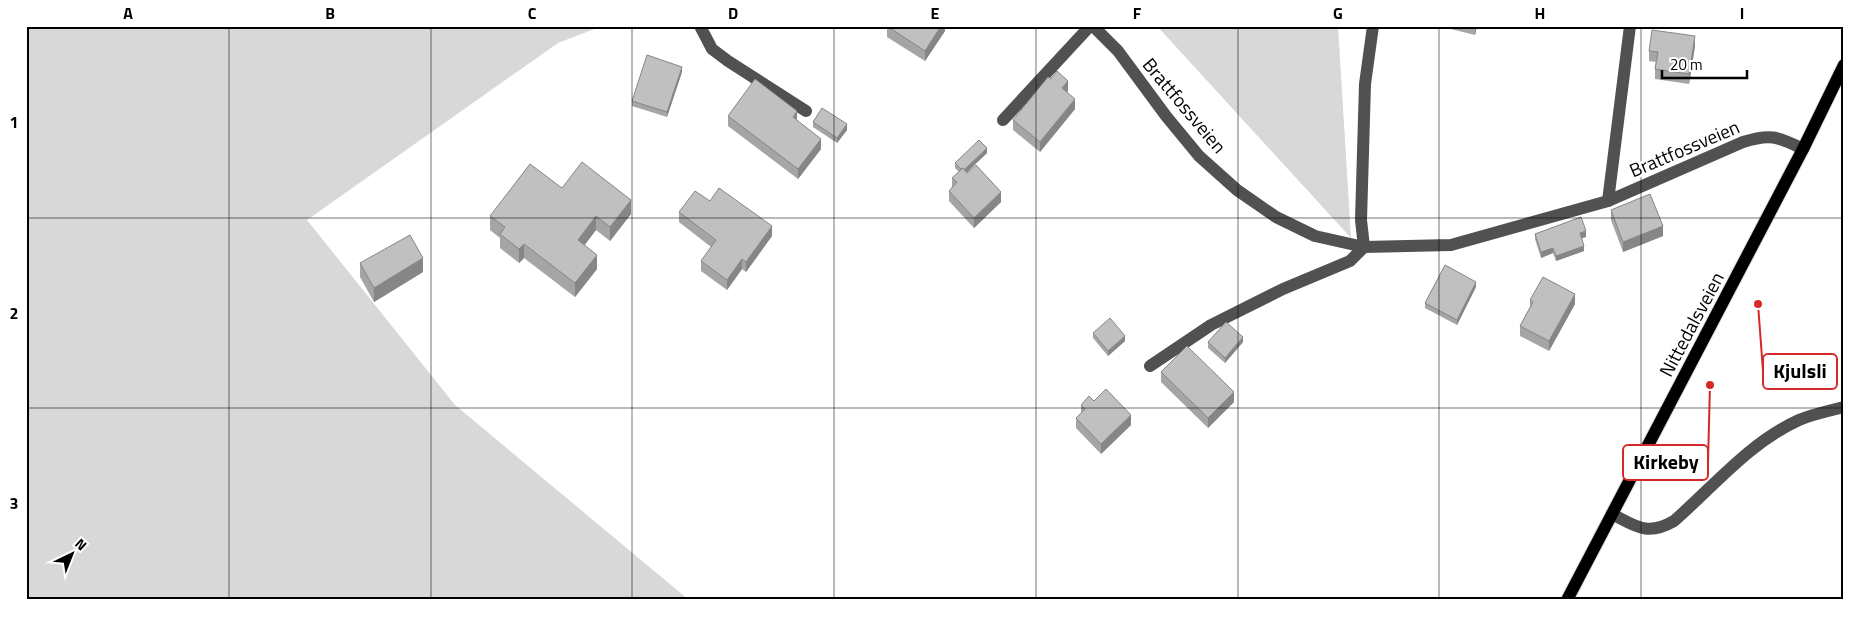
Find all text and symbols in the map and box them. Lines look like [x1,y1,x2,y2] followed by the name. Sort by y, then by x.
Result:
[123,1,133,25] text: A
[325,1,335,25] text: B
[528,1,537,25] text: C
[728,1,738,25] text: D
[931,1,940,25] text: E
[1133,1,1142,25] text: F
[1333,1,1343,25] text: G
[1535,1,1545,25] text: H
[1740,1,1744,25] text: I
[1662,48,1748,80] scale bar
[1136,51,1234,159] street label: Brattfossveien
[1670,53,1703,76] text: 20 m
[10,110,18,134] text: 1
[1624,112,1744,184] street label: Brattfossveien
[1651,266,1731,382] street label: Nittedalsveien
[10,301,18,325] text: 2
[1763,354,1837,389] callout: Kjulsli
[1773,355,1827,386] text: Kjulsli
[1623,445,1708,480] callout: Kirkeby
[1633,446,1699,477] text: Kirkeby
[10,491,18,515] text: 3
[48,528,98,578] north arrow
[70,533,92,555] text: N

